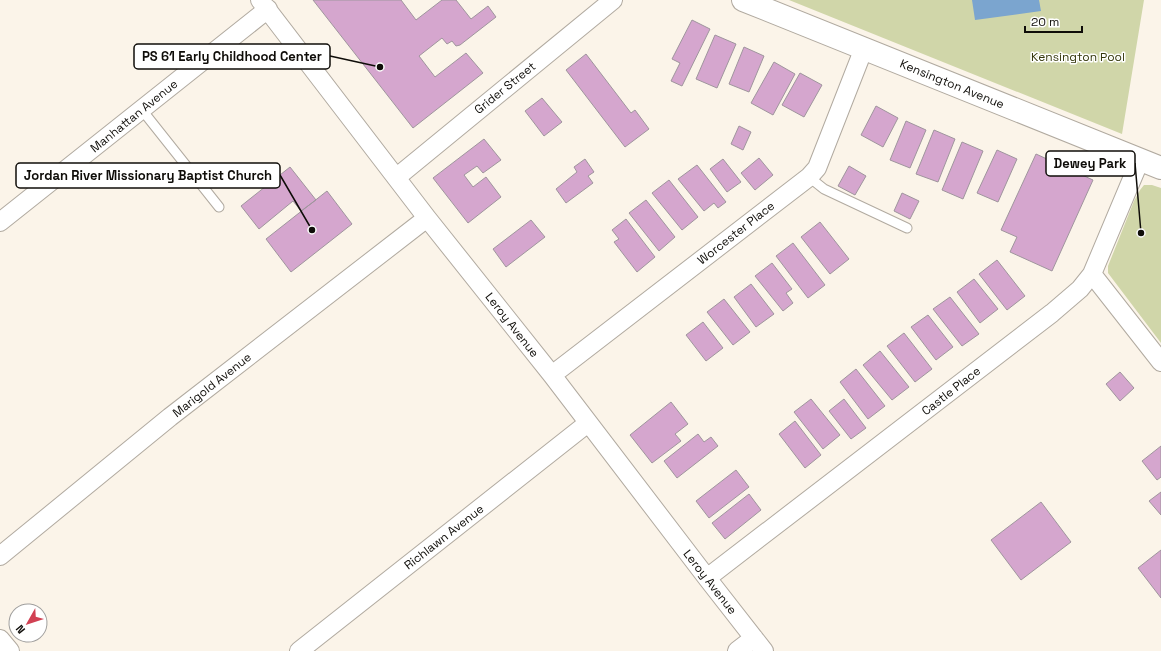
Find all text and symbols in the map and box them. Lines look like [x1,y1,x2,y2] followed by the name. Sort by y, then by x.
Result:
[1025,8,1082,34] scale bar
[1031,14,1059,30] text: 20 m
[134,44,330,69] callout: PS 61 Early Childhood Center
[142,48,322,65] text: PS 61 Early Childhood Center
[1031,49,1125,65] park label: Kensington Pool
[897,56,1007,112] street label: Kensington Avenue
[471,58,539,118] street label: Grider Street
[87,76,181,156] street label: Manhattan Avenue
[1046,151,1135,176] callout: Dewey Park
[1054,155,1127,172] text: Dewey Park
[16,163,280,188] callout: Jordan River Missionary Baptist Church
[24,167,272,184] text: Jordan River Missionary Baptist Church
[694,198,778,268] street label: Worcester Place
[482,289,542,361] street label: Leroy Avenue
[169,349,255,421] street label: Marigold Avenue
[918,363,984,419] street label: Castle Place
[401,501,487,573] street label: Richlawn Avenue
[680,546,740,618] street label: Leroy Avenue
[8,603,48,643] north arrow
[12,622,28,637] text: N

